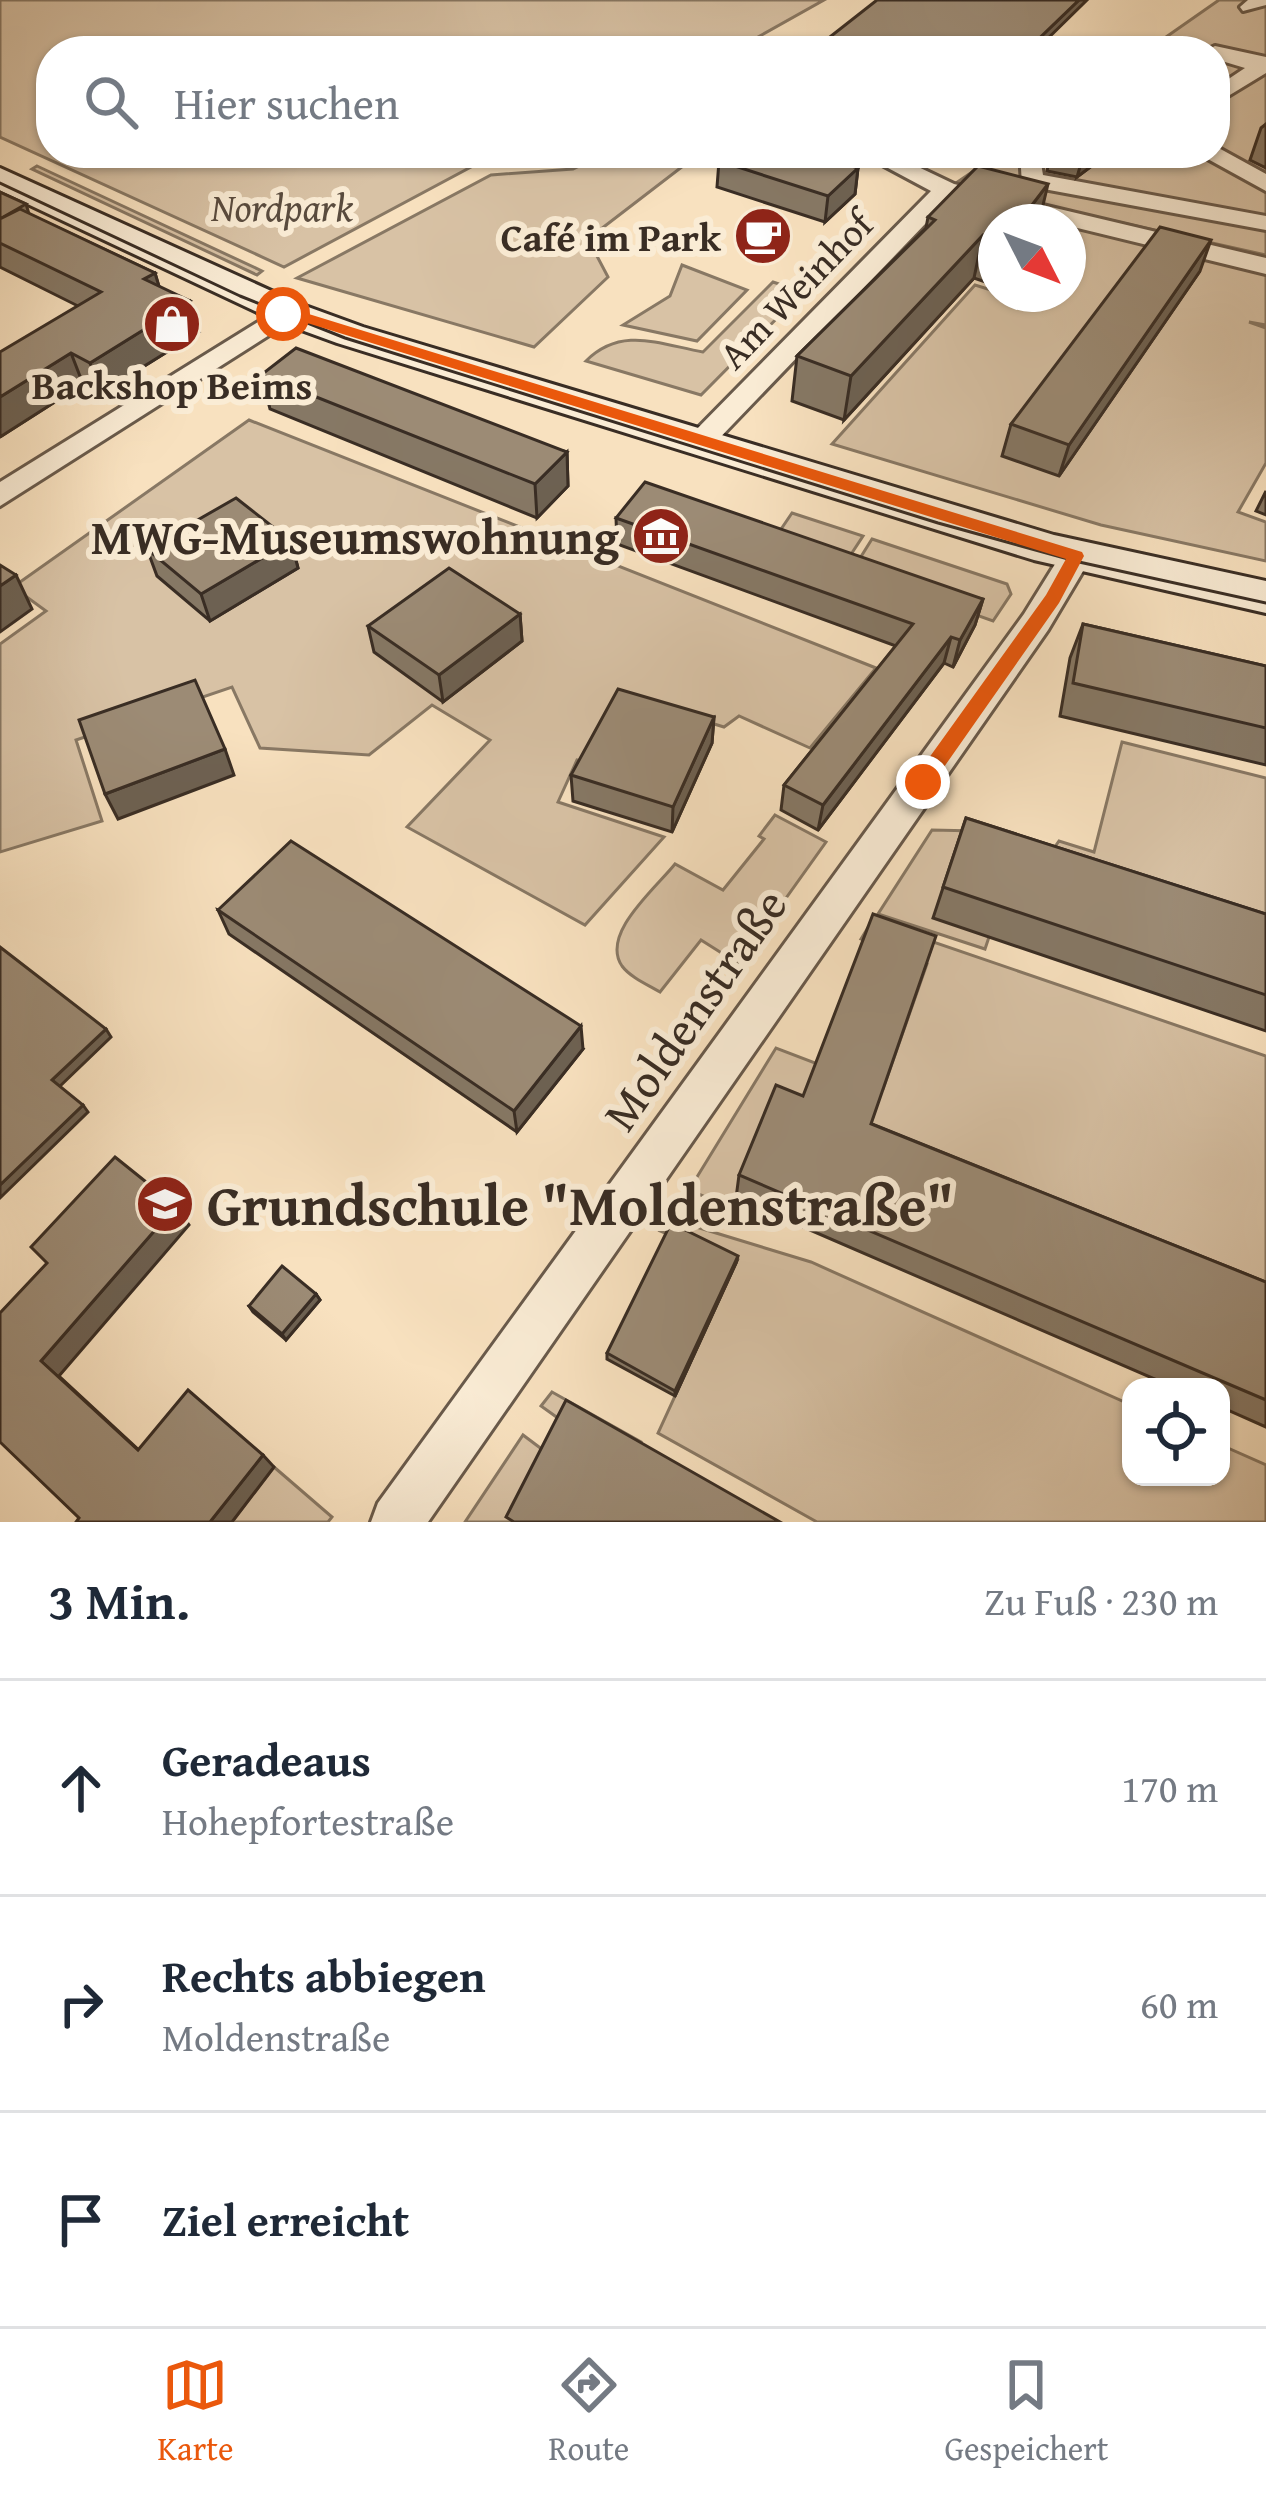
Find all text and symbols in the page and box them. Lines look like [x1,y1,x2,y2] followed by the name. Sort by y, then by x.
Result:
[36,36,1230,168] search box
[78,69,144,135] icon: search
[174,70,399,135] text: Hier suchen
[210,178,353,235] park label: Nordpark
[705,194,888,381] street label: Am Weinhof
[978,204,1086,312] north arrow
[732,205,794,267] cafe icon: Café im Park
[501,208,722,265] place label: Café im Park
[256,287,310,341] route start
[141,293,203,355] shop icon: Backshop Beims
[32,356,312,413] place label: Backshop Beims
[91,501,620,572] place label: MWG-Museumswohnung
[630,505,692,567] museum icon: MWG-Museumswohnung
[896,755,950,809] route end
[584,874,804,1144] street label: Moldenstraße
[207,1162,954,1246] place label: Grundschule "Moldenstraße"
[134,1173,196,1235] school or university icon: Grundschule "Moldenstraße"
[1122,1378,1230,1486] map controls
[1122,1378,1230,1486] button: locate
[48,1563,190,1638] text: 3 Min.
[984,1572,1218,1629] text: Zu Fuß · 230 m
[162,1727,371,1792] text: Geradeaus
[48,1755,114,1821] icon: ahead
[1121,1759,1218,1816] text: 170 m
[162,1792,454,1849] text: Hohepfortestraße
[162,1943,486,2008] text: Rechts abbiegen
[48,1971,114,2037] icon: right
[1140,1975,1218,2032] text: 60 m
[162,2008,390,2065] text: Moldenstraße
[48,2187,114,2253] icon: arrive
[162,2187,409,2252] text: Ziel erreicht
[158,2352,233,2472] tab: Karte
[549,2352,629,2472] tab: Route
[944,2352,1108,2472] tab: Gespeichert

